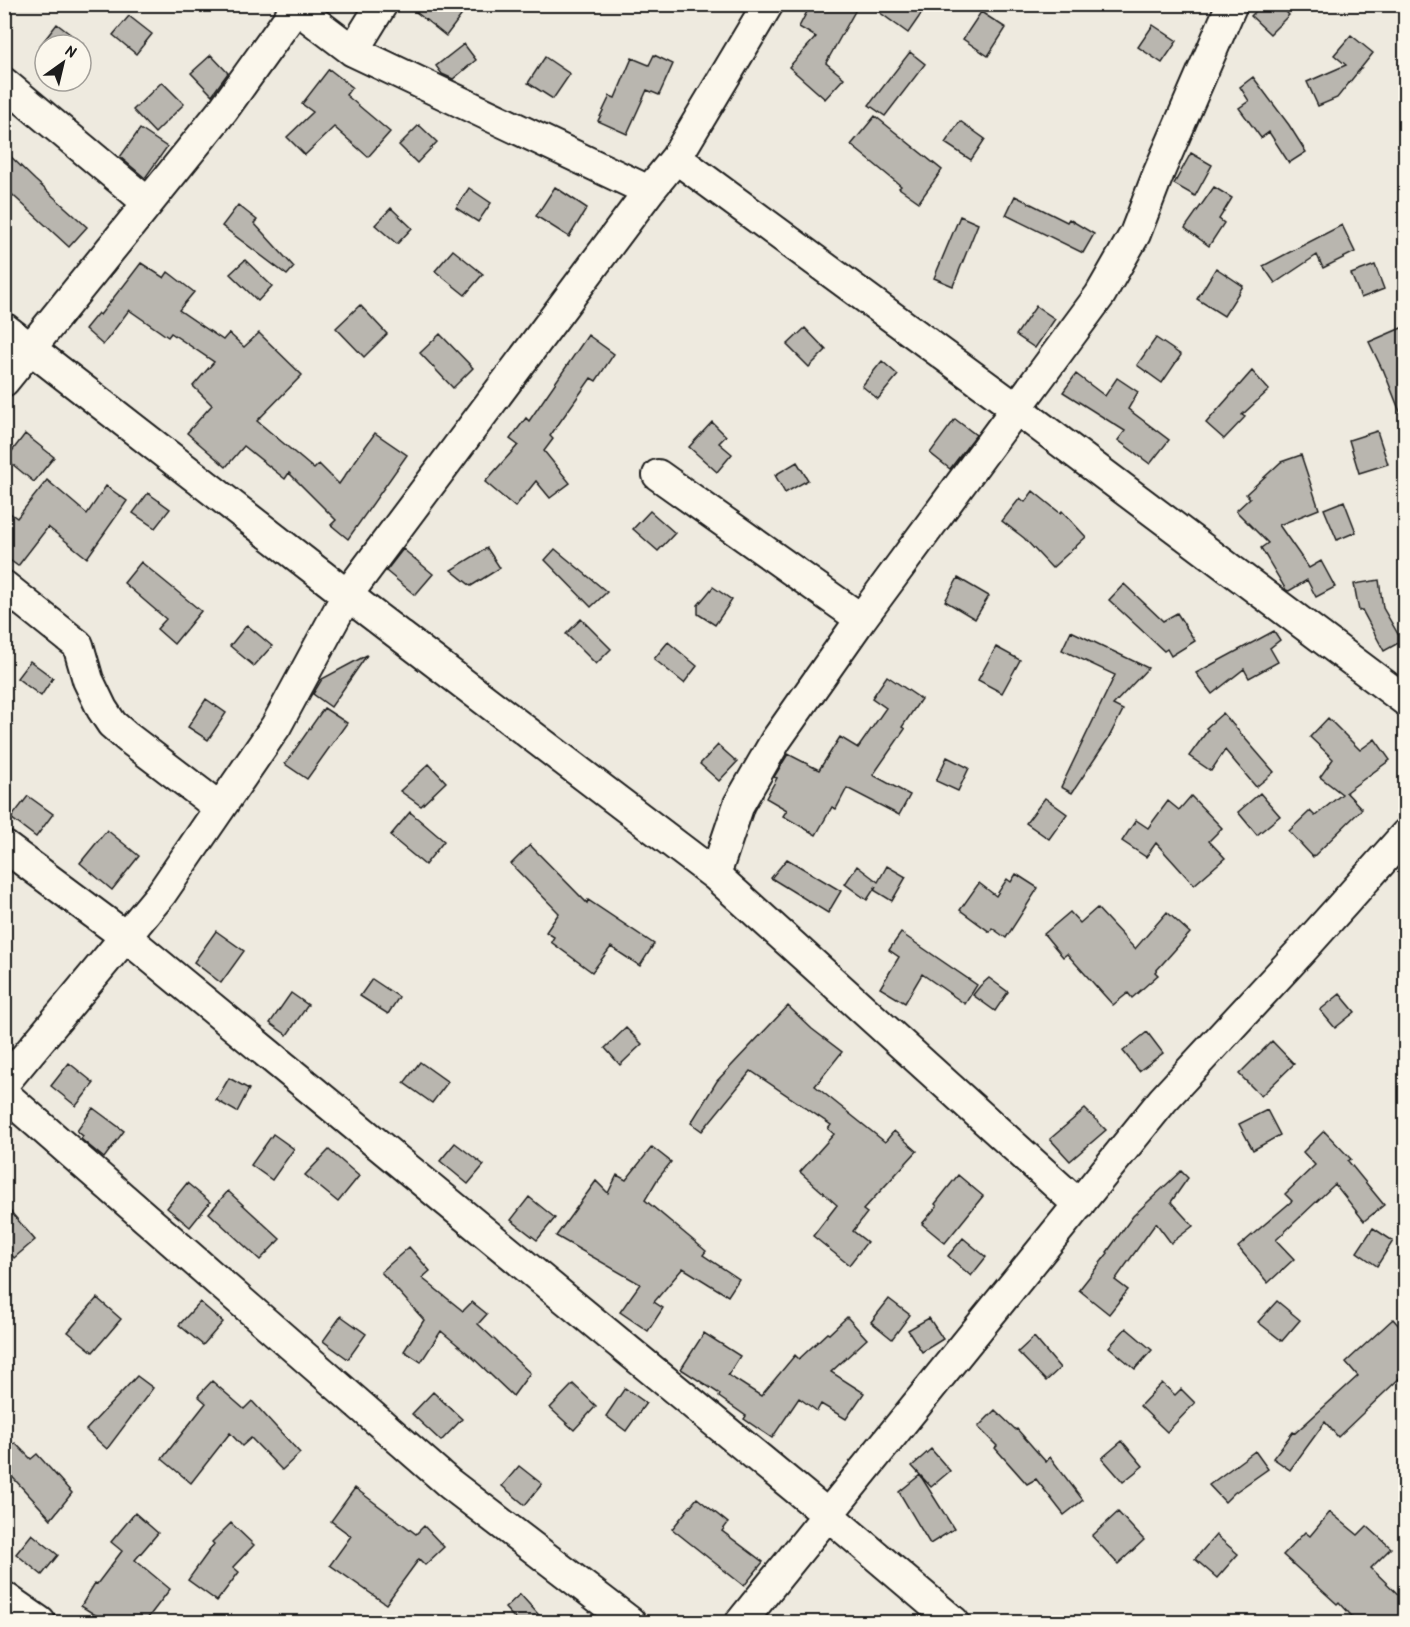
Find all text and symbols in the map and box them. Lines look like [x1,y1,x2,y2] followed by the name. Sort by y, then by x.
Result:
[33,33,93,93] north arrow
[62,39,81,62] text: N

